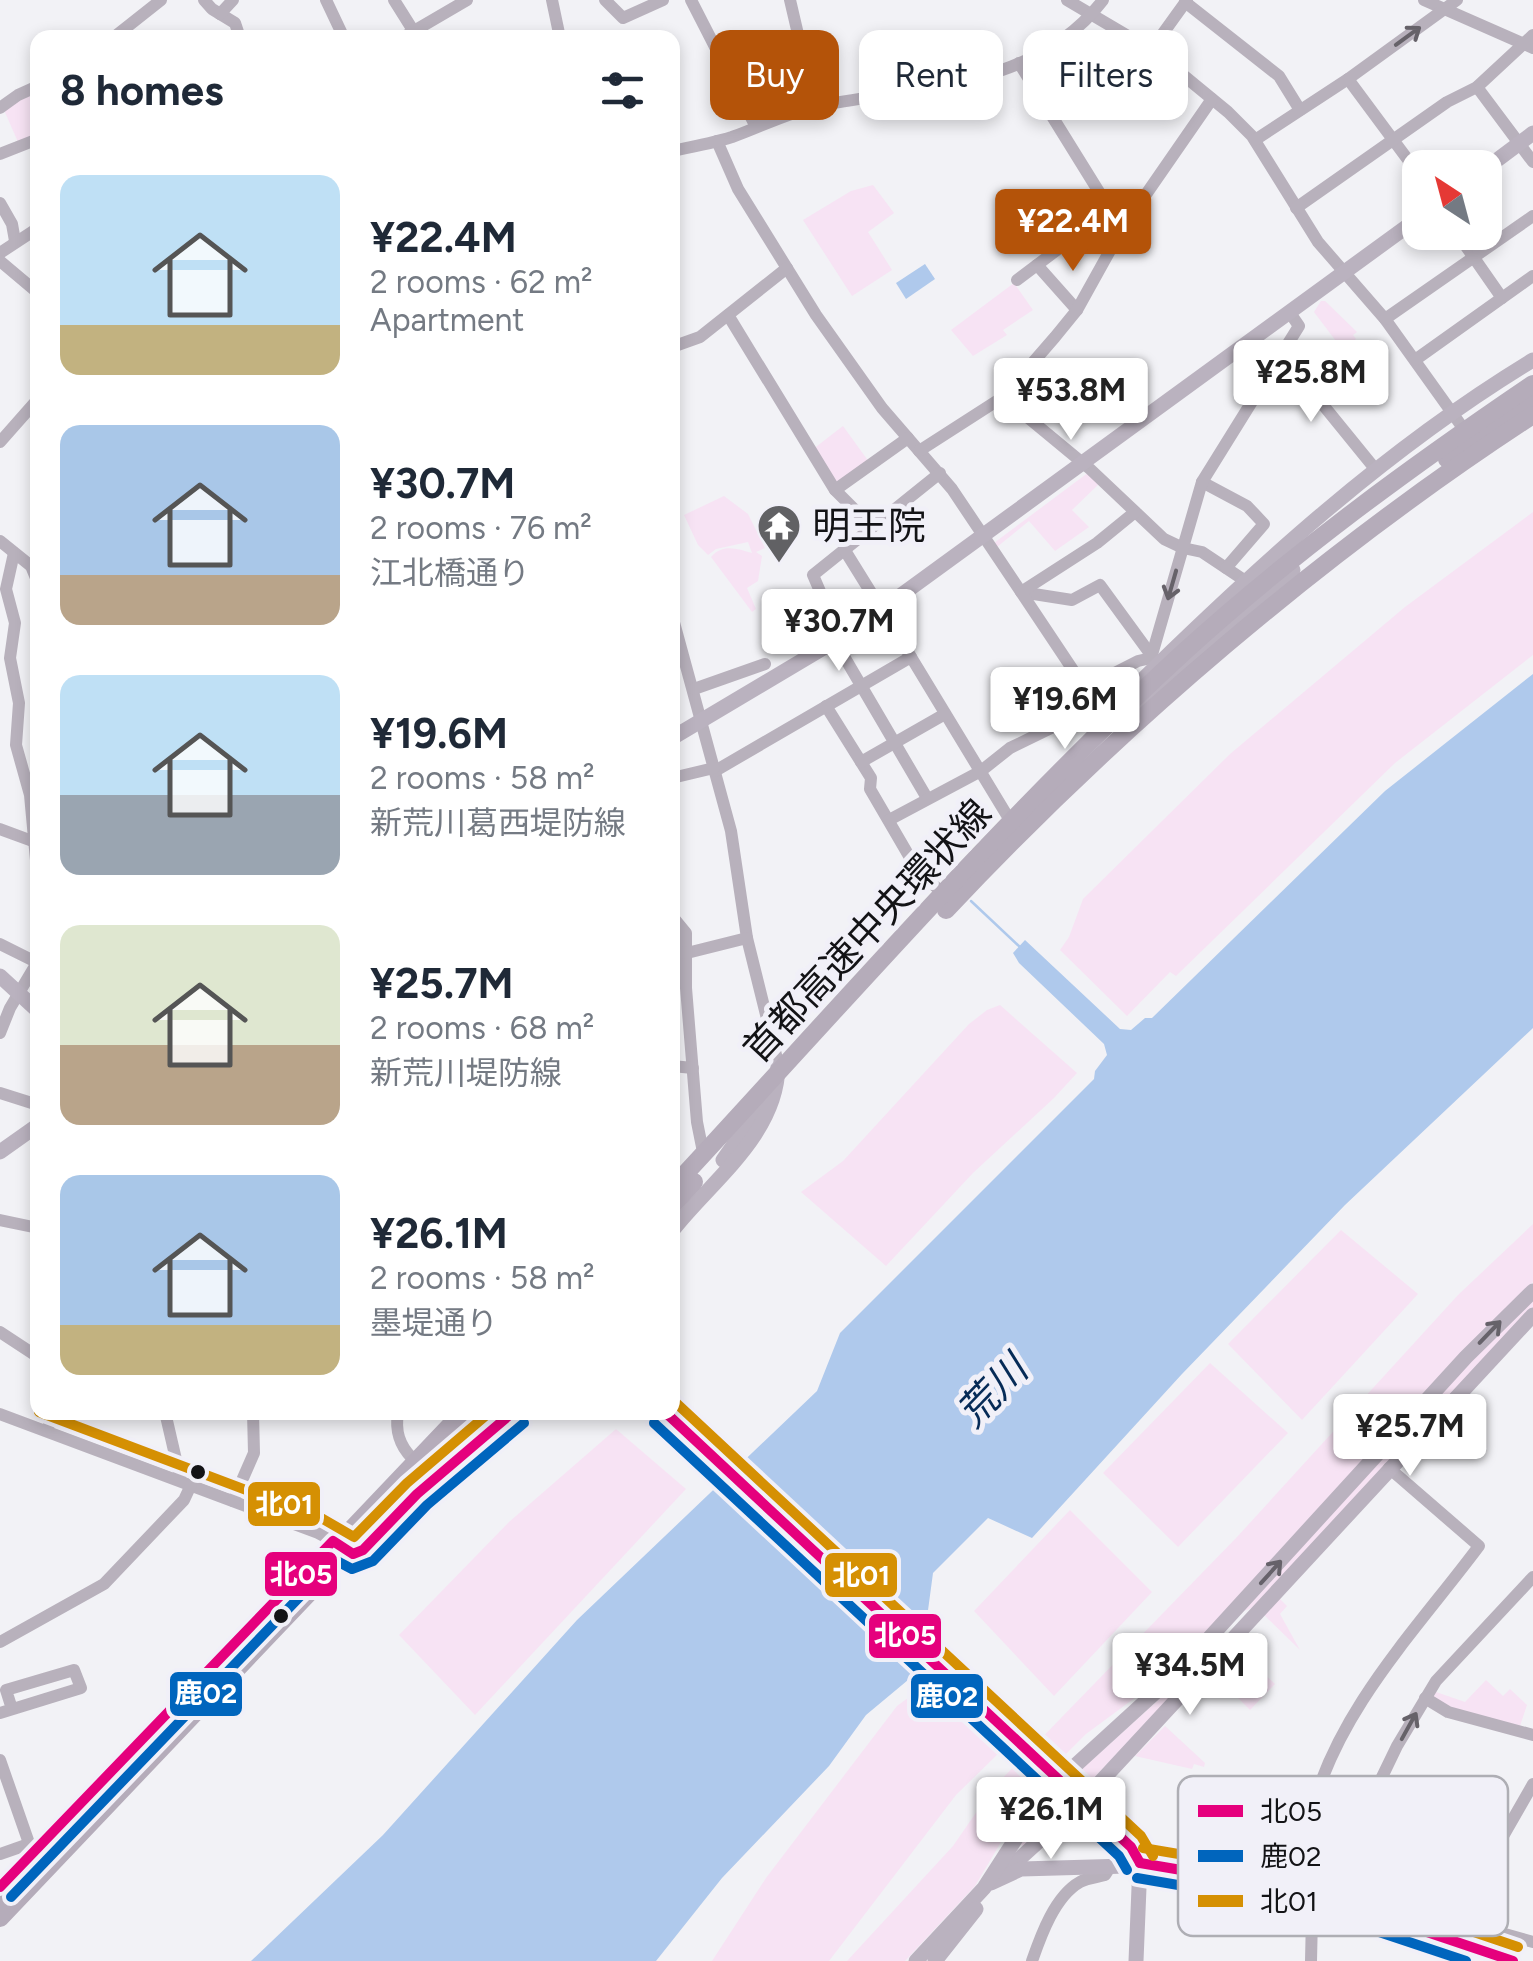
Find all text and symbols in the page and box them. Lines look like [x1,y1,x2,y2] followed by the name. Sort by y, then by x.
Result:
[1394,26,1421,47] one-way arrow
[710,30,839,120] chip: Buy
[859,30,1003,120] chip: Rent
[1023,30,1188,120] chip: Filters
[595,63,650,118] icon: filters
[60,65,224,116] text: 8 homes
[1402,150,1502,250] north arrow
[1402,150,1502,250] map controls
[992,189,1154,274] pin: ¥22.4M
[1017,202,1129,240] text: ¥22.4M
[370,212,517,263] text: ¥22.4M
[140,215,260,335] icon: home
[370,263,593,301] text: 2 rooms · 62 m²
[370,301,524,339] text: Apartment
[1230,340,1392,425] pin: ¥25.8M
[1255,353,1367,391] text: ¥25.8M
[990,358,1152,443] pin: ¥53.8M
[1016,371,1126,409] text: ¥53.8M
[370,458,515,509] text: ¥30.7M
[140,465,260,585] icon: home
[756,503,802,564] temple icon: 明王院
[812,503,926,549] place label: 明王院
[370,509,592,547] text: 2 rooms · 76 m²
[370,554,530,592] text: 江北橋通り
[1162,569,1181,601] one-way arrow
[758,589,920,674] pin: ¥30.7M
[784,602,894,640] text: ¥30.7M
[984,667,1146,752] pin: ¥19.6M
[1012,680,1118,718] text: ¥19.6M
[370,708,508,759] text: ¥19.6M
[140,715,260,835] icon: home
[370,759,595,797] text: 2 rooms · 58 m²
[734,790,1000,1072] street label: 首都高速中央環状線
[370,804,626,842] text: 新荒川葛西堤防線
[370,958,514,1009] text: ¥25.7M
[140,965,260,1085] icon: home
[370,1009,594,1047] text: 2 rooms · 68 m²
[370,1054,562,1092] text: 新荒川堤防線
[370,1208,508,1259] text: ¥26.1M
[140,1215,260,1335] icon: home
[370,1259,595,1297] text: 2 rooms · 58 m²
[370,1304,498,1342] text: 墨堤通り
[1478,1321,1502,1345] one-way arrow
[947,1343,1040,1436] water label: 荒川
[1329,1394,1491,1479] pin: ¥25.7M
[1355,1407,1465,1445] text: ¥25.7M
[188,1462,208,1482] unlabelled marker
[246,1480,322,1528] line badge: 北01
[255,1487,313,1521] text: 北01
[263,1550,339,1598] line badge: 北05
[823,1551,899,1599] line badge: 北01
[270,1557,332,1591] text: 北05
[832,1558,890,1592] text: 北01
[1259,1560,1282,1585] one-way arrow
[271,1606,291,1626] unlabelled marker
[867,1612,943,1660] line badge: 北05
[874,1618,936,1652] text: 北05
[1109,1633,1271,1718] pin: ¥34.5M
[1134,1646,1246,1684] text: ¥34.5M
[168,1670,244,1718] line badge: 鹿02
[909,1672,985,1720] line badge: 鹿02
[175,1676,237,1710] text: 鹿02
[916,1679,978,1713] text: 鹿02
[1399,1711,1419,1741] one-way arrow
[1178,1776,1508,1936] legend
[970,1777,1132,1862] pin: ¥26.1M
[998,1790,1104,1828] text: ¥26.1M
[1260,1794,1322,1828] text: 北05
[1260,1839,1322,1873] text: 鹿02
[1260,1884,1318,1918] text: 北01

